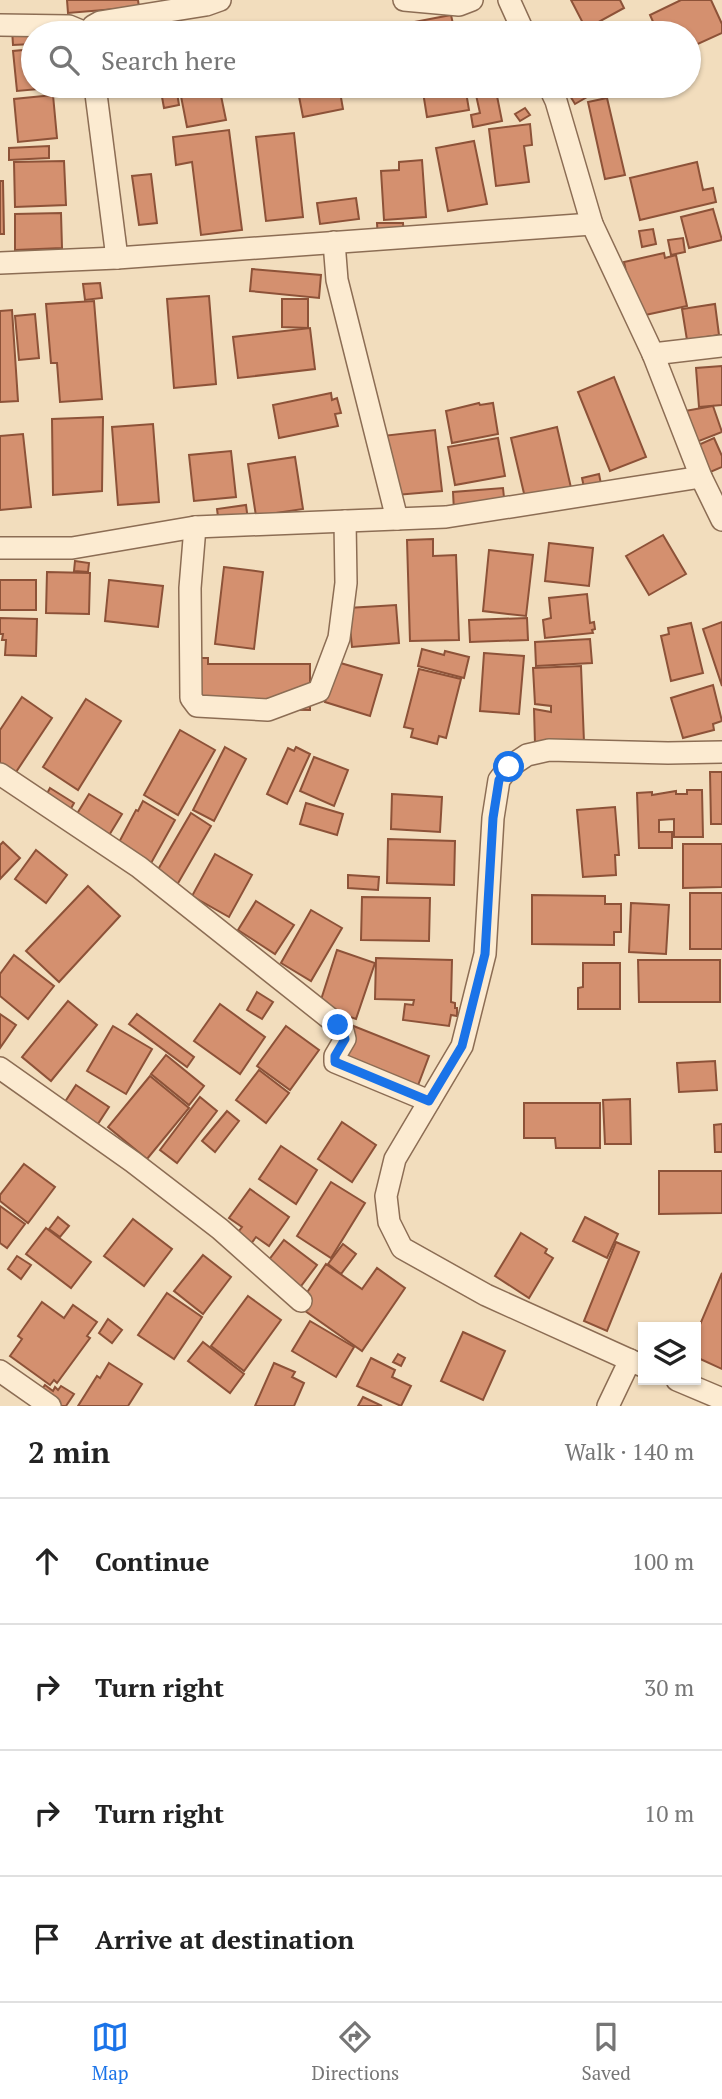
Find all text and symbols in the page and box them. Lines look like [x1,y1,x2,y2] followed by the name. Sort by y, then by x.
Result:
[21,21,701,98] search box
[45,41,83,79] icon: search
[101,43,236,77] text: Search here
[493,751,524,782] route start
[322,1009,353,1040] route end
[638,1322,701,1385] map controls
[638,1322,701,1385] button: layers
[28,1432,110,1472] text: 2 min
[565,1436,694,1467] text: Walk · 140 m
[28,1542,66,1580] icon: ahead
[95,1544,209,1578] text: Continue
[632,1546,694,1577] text: 100 m
[28,1668,66,1706] icon: right
[95,1670,224,1704] text: Turn right
[644,1672,694,1703] text: 30 m
[28,1794,66,1832] icon: right
[95,1796,224,1830] text: Turn right
[644,1798,694,1829] text: 10 m
[28,1920,66,1958] icon: arrive
[95,1922,354,1956] text: Arrive at destination
[91,2018,129,2085] tab: Map
[312,2018,399,2085] tab: Directions
[582,2018,631,2085] tab: Saved

